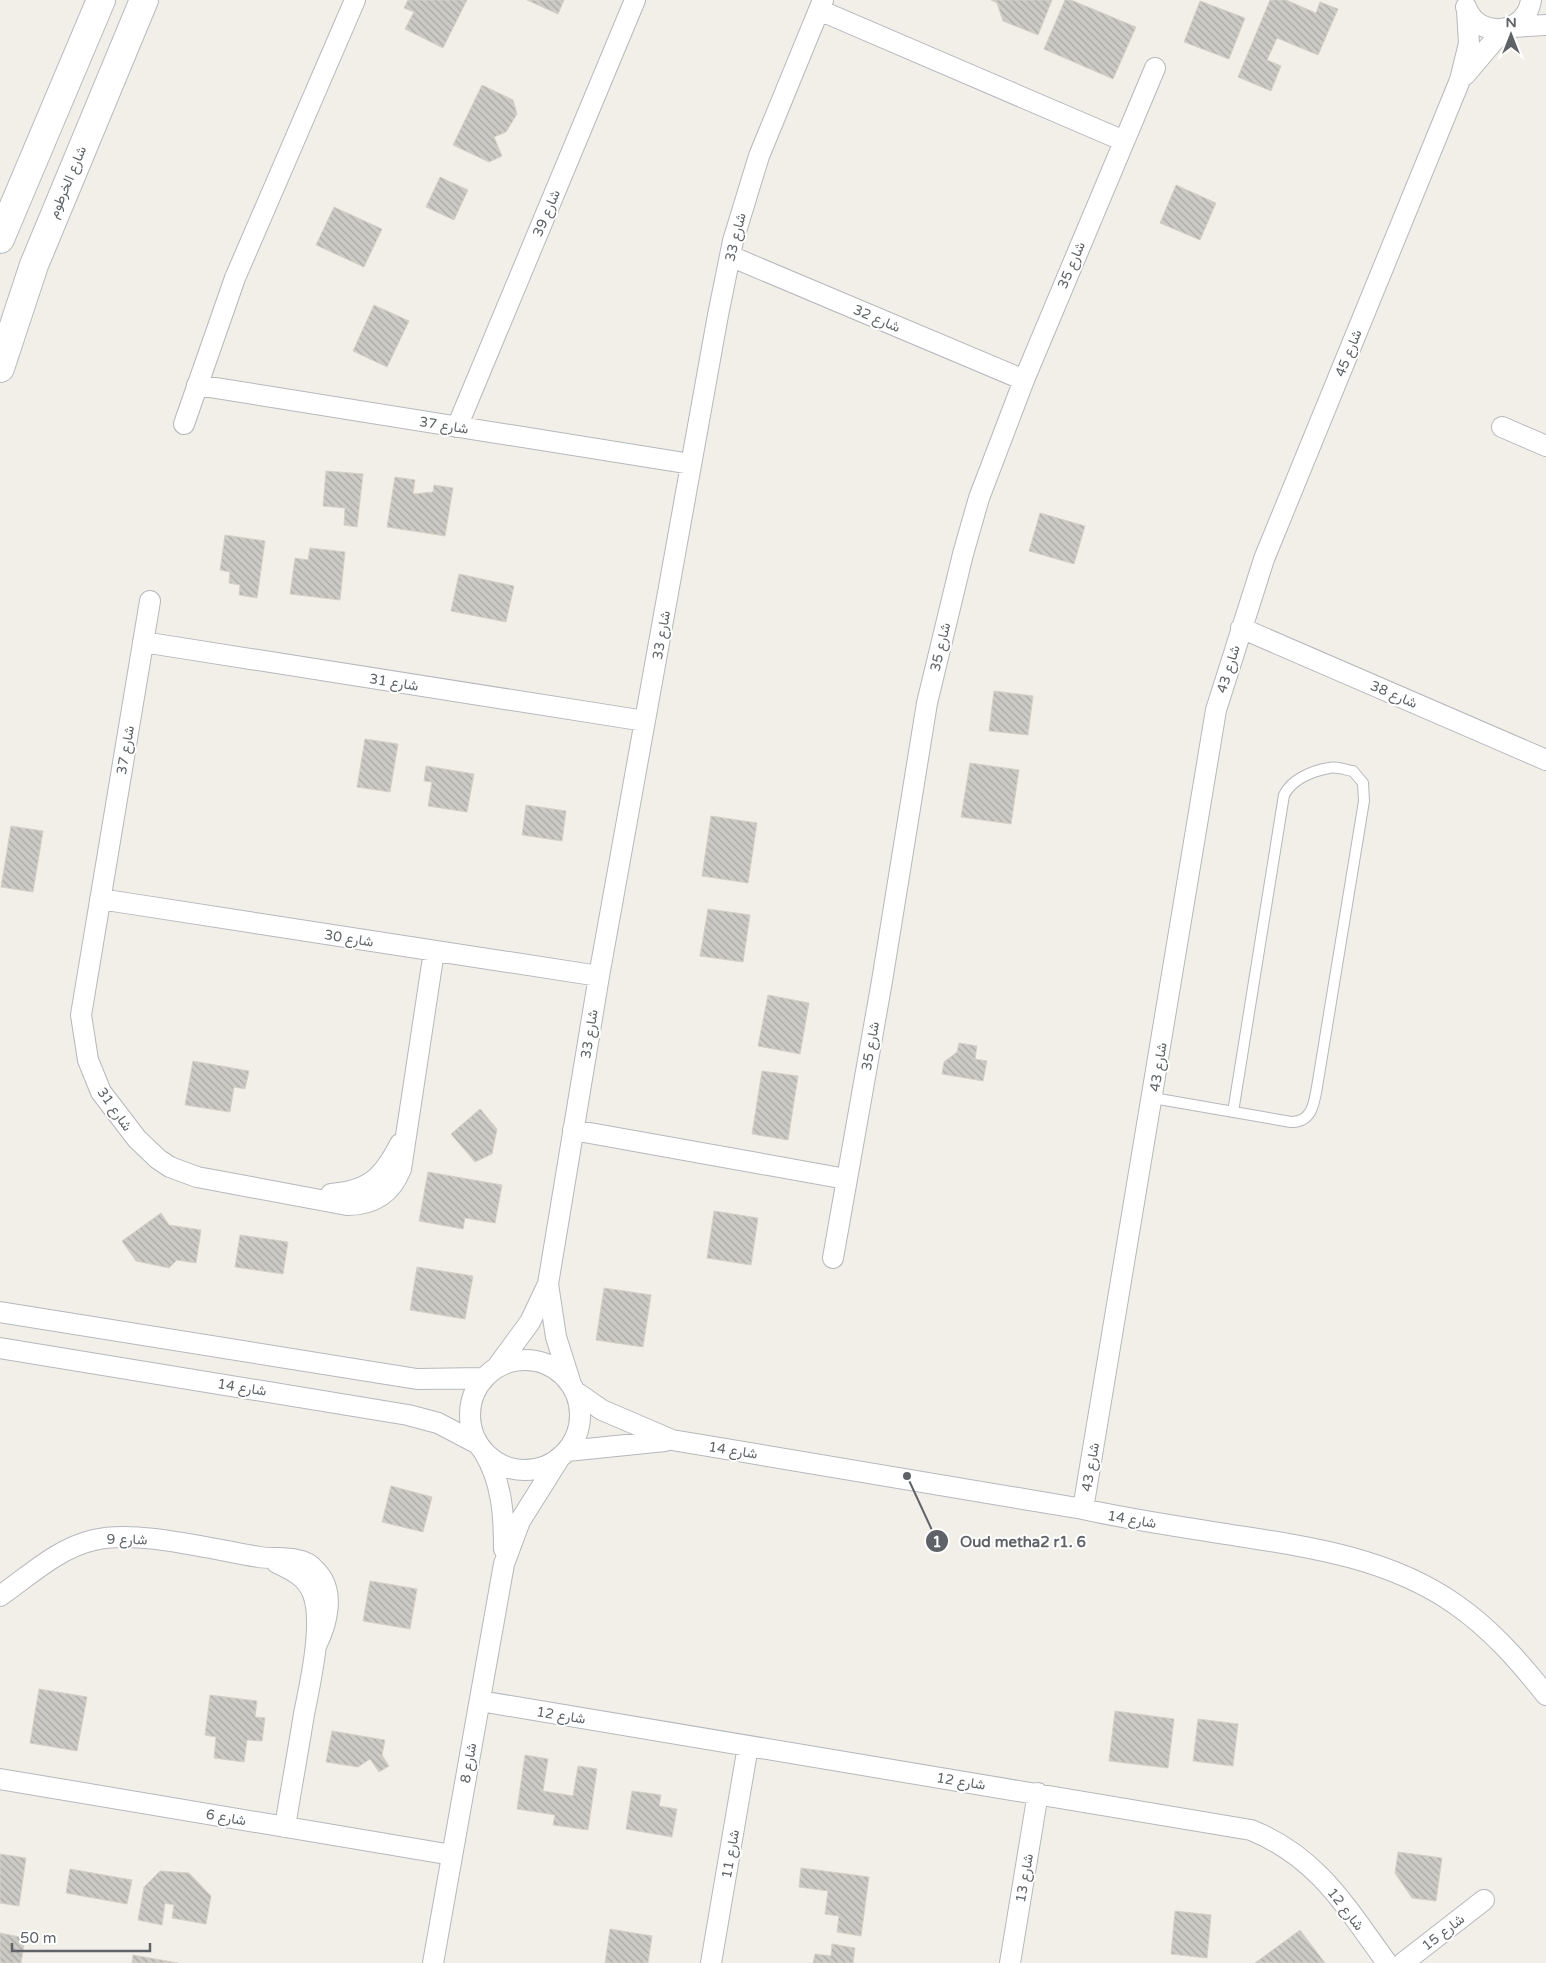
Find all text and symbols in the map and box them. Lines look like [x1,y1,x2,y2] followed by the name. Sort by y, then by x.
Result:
[1486,10,1536,60] north arrow
[1505,14,1517,31] text: N
[45,144,92,222] street label: شارع الخرطوم
[529,187,566,240] street label: شارع 39
[721,211,752,264] street label: شارع 33
[1054,239,1091,292] street label: شارع 35
[850,301,903,338] street label: شارع 32
[1331,327,1367,380] street label: شارع 45
[418,413,470,440] street label: شارع 37
[649,609,676,661] street label: شارع 33
[927,621,956,674] street label: شارع 35
[1213,643,1246,696] street label: شارع 43
[368,670,420,697] street label: شارع 31
[1367,677,1420,714] street label: شارع 38
[113,724,140,776] street label: شارع 37
[323,926,375,953] street label: شارع 30
[577,1008,604,1060] street label: شارع 33
[858,1020,885,1072] street label: شارع 35
[1146,1041,1173,1093] street label: شارع 43
[92,1084,136,1136] street label: شارع 31
[216,1375,268,1402] street label: شارع 14
[707,1438,759,1465] street label: شارع 14
[1078,1441,1105,1493] street label: شارع 43
[1106,1507,1158,1534] street label: شارع 14
[925,1526,1096,1556] callout: Oud metha2 r1. 6
[107,1531,147,1550] street label: شارع 9
[932,1533,942,1551] text: 1
[960,1533,1086,1551] text: Oud metha2 r1. 6
[535,1703,587,1730] street label: شارع 12
[457,1742,482,1785] street label: شارع 8
[935,1769,987,1796] street label: شارع 12
[204,1806,247,1831] street label: شارع 6
[718,1828,745,1880] street label: شارع 11
[1012,1852,1039,1904] street label: شارع 13
[1322,1885,1368,1935] street label: شارع 12
[1419,1910,1469,1956] street label: شارع 15
[12,1920,150,1952] scale bar
[20,1929,57,1947] text: 50 m

